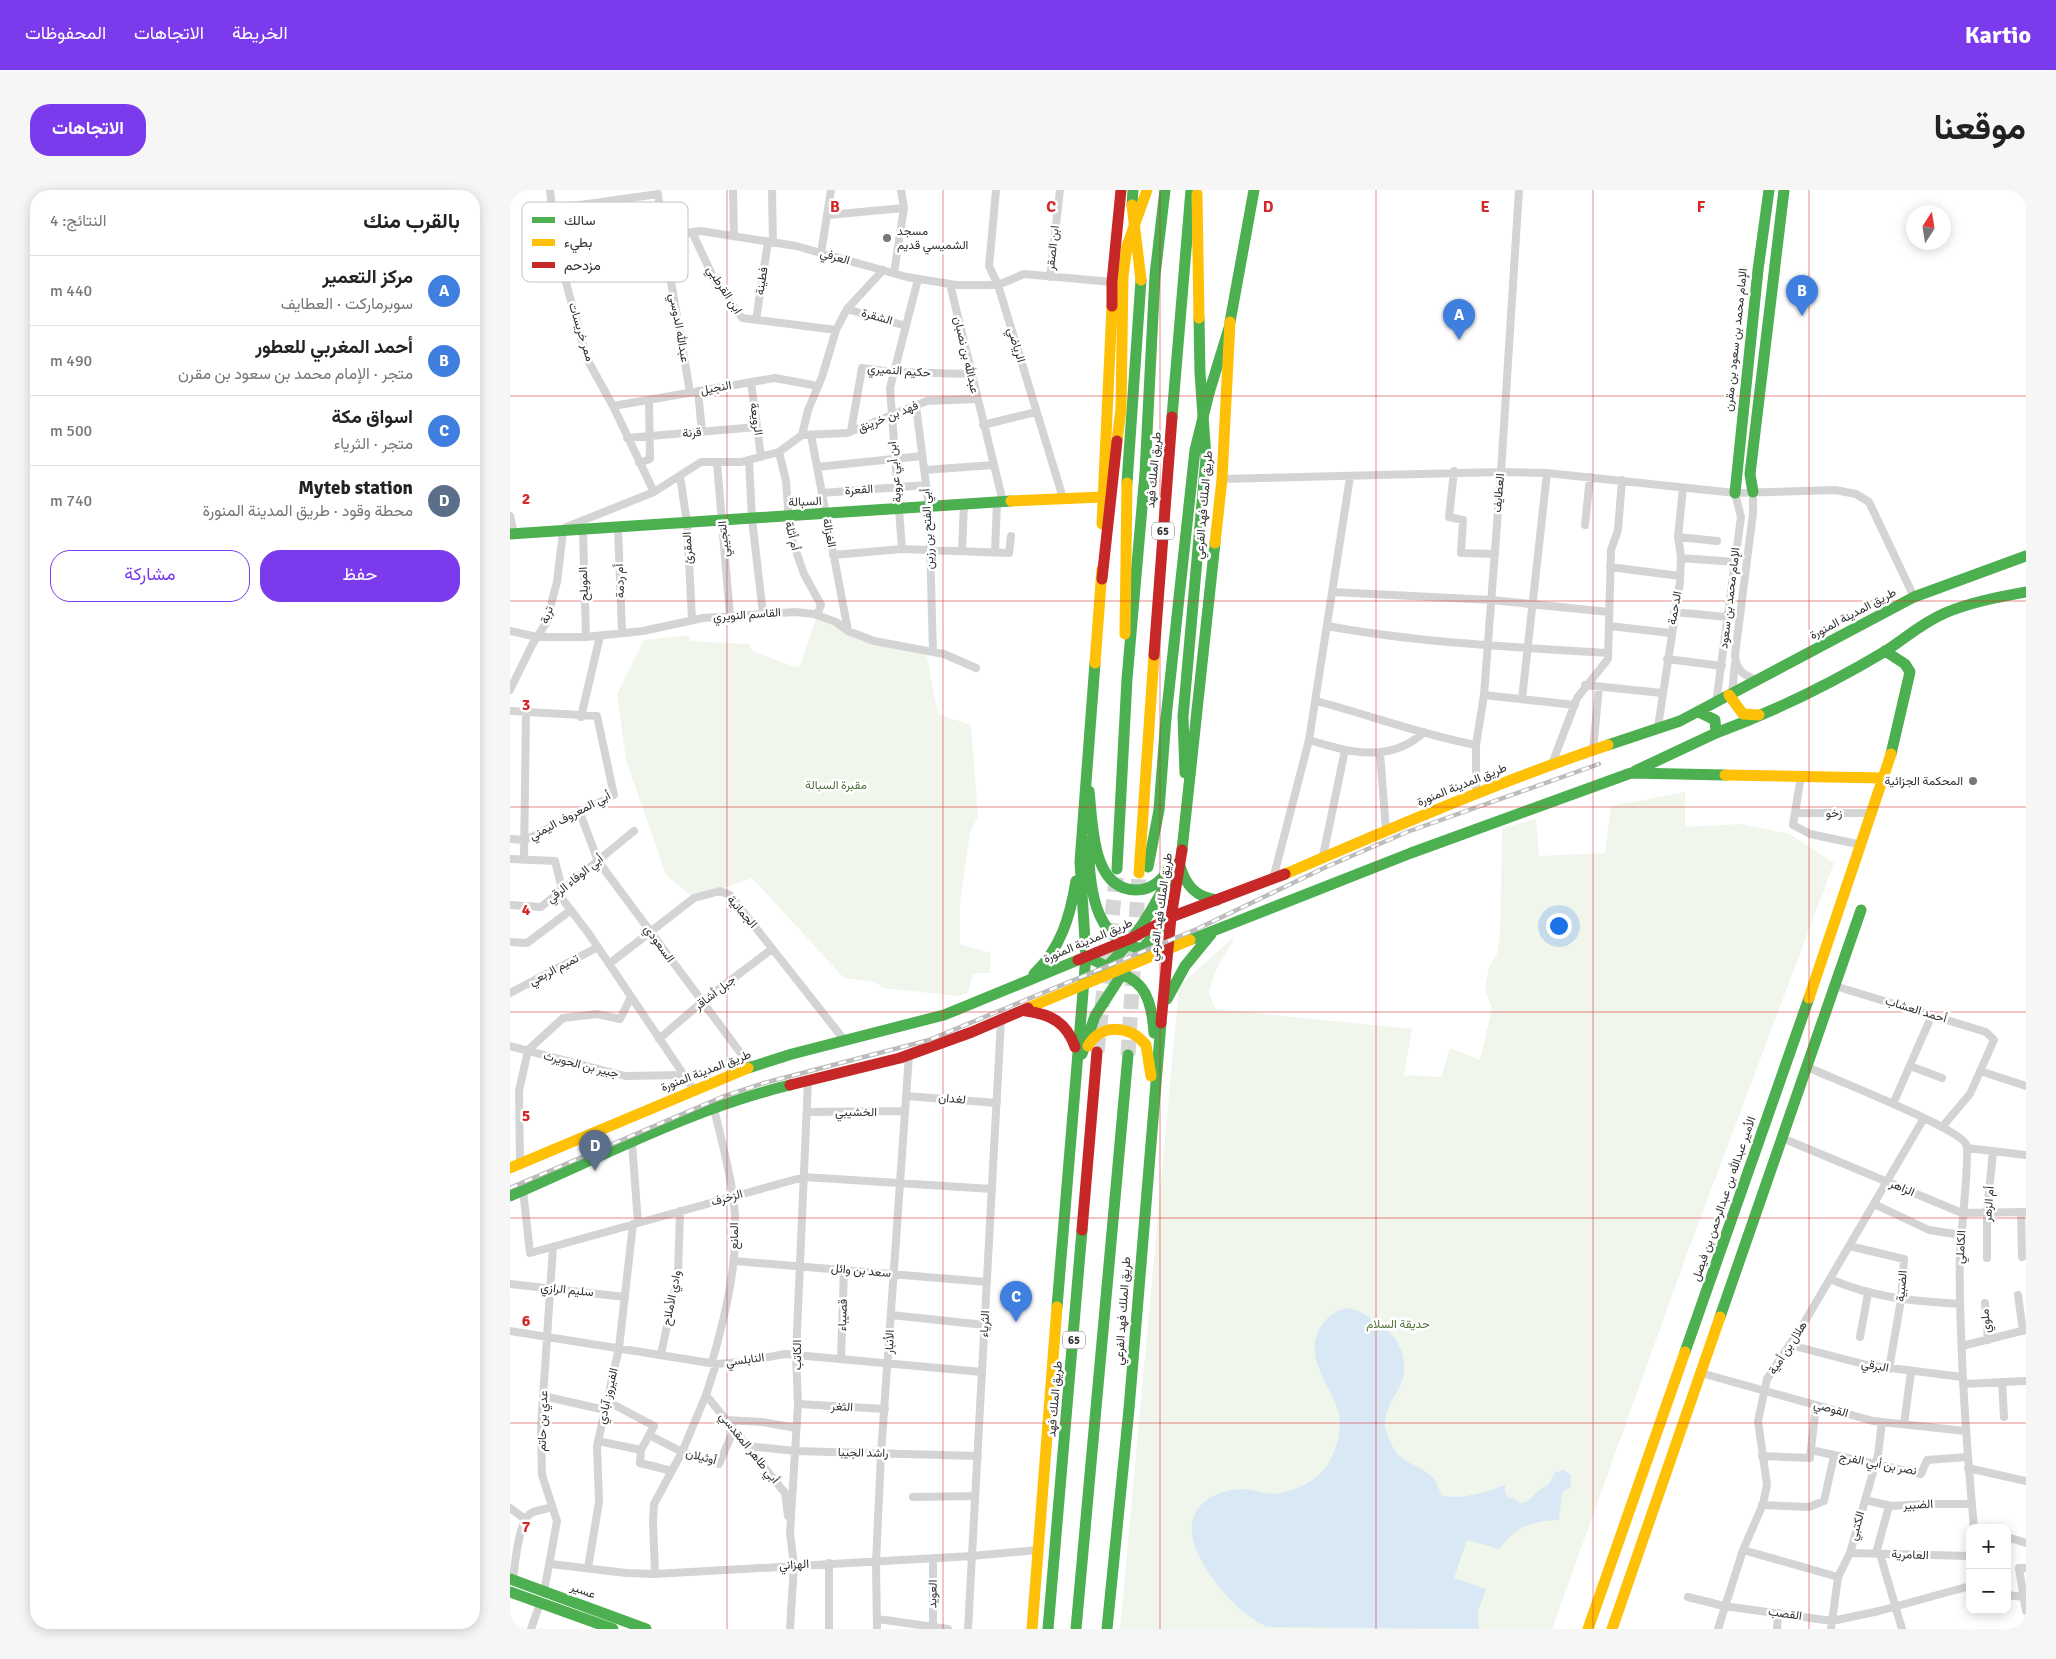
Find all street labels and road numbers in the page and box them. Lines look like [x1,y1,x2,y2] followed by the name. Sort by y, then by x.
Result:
[1043,225,1063,272] street label: ابن الصقر
[818,246,852,270] street label: العرفي
[701,263,745,318] street label: ابن القرطبي
[752,266,772,296] street label: فطينة
[1721,268,1751,412] street label: الإمام محمد بن سعود بن مقرن
[664,292,692,364] street label: عبدالله الدوسي
[565,301,597,363] street label: ممر خريسات
[860,305,894,329] street label: الشقرة
[950,315,982,395] street label: عبدالله بن نصبان
[1002,326,1028,365] street label: الرياضي
[867,361,931,383] street label: حكيم النميري
[699,378,733,398] street label: النجيل
[856,398,920,436] street label: فهد بن خرينق
[746,402,766,436] street label: الرويعة
[682,425,702,441] street label: قرنة
[1143,431,1165,509] street label: طريق الملك فهد
[885,441,907,503] street label: ابن أبي عروبة
[1192,450,1218,560] street label: طريق الملك فهد الفرعي
[1490,473,1508,513] street label: العطايف
[844,482,874,498] street label: القعرة
[918,488,940,570] street label: أبي الفتح بن رزين
[788,494,822,510] street label: السبالة
[819,517,839,549] street label: الغزالة
[715,520,735,558] street label: التجيبي
[781,520,803,552] street label: أم أثلة
[1152,522,1174,540] road number: 65
[680,532,696,564] street label: المقرئ
[1716,547,1744,649] street label: الإمام محمد بن سعود
[612,563,628,598] street label: أم ردمة
[576,567,593,601] street label: المويلح
[1807,585,1899,643] street label: طريق المدينة المنورة
[1665,590,1685,626] street label: الدحمة
[537,604,557,626] street label: تربة
[713,605,782,627] street label: القاسم النويري
[1415,760,1509,810] street label: طريق المدينة المنورة
[527,788,614,846] street label: أبي المعروف اليمني
[1826,806,1842,821] street label: زخو
[544,851,608,908] street label: أبي الوفاء الرقي
[1146,852,1178,962] street label: طريق الملك فهد الفرعي
[724,893,760,931] street label: الجمانية
[1041,915,1135,967] street label: طريق المدينة المنورة
[639,922,678,967] street label: السعودي
[527,951,583,991] street label: تميم الربعي
[691,972,739,1014] street label: جبل أشاقر
[1883,994,1949,1027] street label: أحمد العشاب
[659,1047,753,1095] street label: طريق المدينة المنورة
[542,1048,620,1082] street label: جبير بن الحويرث
[938,1090,966,1108] street label: لغدان
[835,1105,877,1122] street label: الخشيبي
[1689,1115,1759,1283] street label: الأمير عبدالله بن عبدالرحمن بن فيصل
[1886,1176,1917,1200] street label: الزاهر
[709,1186,745,1210] street label: الزخرف
[1980,1186,1998,1223] street label: أم الزهر
[727,1223,743,1249] street label: المانع
[1953,1230,1971,1264] street label: الكاملي
[1112,1256,1136,1366] street label: طريق الملك فهد الفرعي
[830,1261,892,1281] street label: سعد بن وائل
[659,1269,687,1327] street label: وادي الأملاح
[1893,1270,1911,1302] street label: الضبية
[540,1280,594,1302] street label: سليم الرازي
[835,1299,851,1331] street label: قصيباء
[1977,1308,1997,1334] street label: ملوي
[977,1310,993,1338] street label: الثرياء
[1765,1319,1811,1377] street label: هلال بن أمية
[882,1330,898,1355] street label: الأنبار
[1063,1332,1085,1348] road number: 65
[790,1340,805,1370] street label: الكاتب
[725,1350,765,1372] street label: النابلسي
[1860,1356,1890,1378] street label: البرقي
[1044,1360,1066,1438] street label: طريق الملك فهد
[594,1366,624,1426] street label: الفيروز آبادي
[534,1390,554,1452] street label: عدي بن حاتم
[1811,1397,1850,1423] street label: القوصي
[830,1399,853,1415] street label: الثغر
[714,1409,782,1488] street label: أبي طاهر المقدسي
[838,1445,888,1461] street label: راشد الجيبا
[684,1446,718,1468] street label: أوثيلان
[1838,1449,1918,1481] street label: نصر بن أبي الفرج
[1902,1497,1933,1513] street label: الضبير
[1846,1510,1870,1543] street label: الكتبي
[1891,1547,1929,1563] street label: العامرية
[779,1557,809,1575] street label: الهزاني
[567,1579,598,1602] street label: عسير
[925,1580,941,1608] street label: العويد
[1767,1604,1803,1624] street label: القصب

